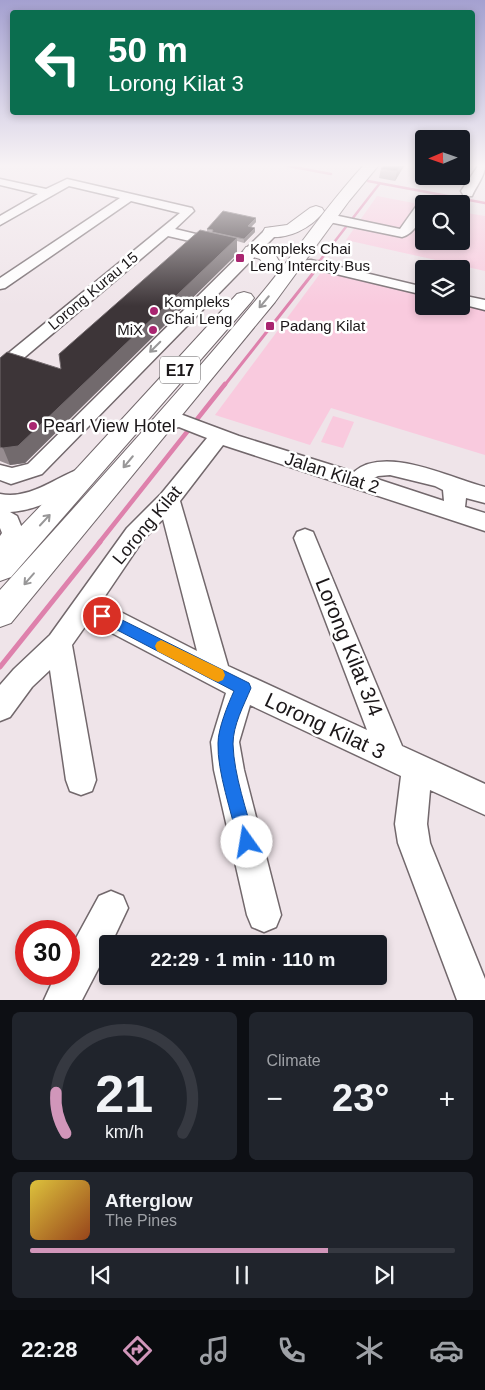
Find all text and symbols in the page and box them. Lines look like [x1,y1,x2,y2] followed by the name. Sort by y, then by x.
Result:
[25,30,90,95] icon: left
[108,30,188,69] text: 50 m
[108,71,244,96] text: Lorong Kilat 3
[415,130,470,185] north arrow
[415,130,470,315] map controls
[415,195,470,250] button: search
[250,240,370,274] place label: Kompleks Chai Leng Intercity Bus
[44,248,141,333] street label: Lorong Kurau 15
[234,252,246,264] marker: Kompleks Chai Leng Intercity Bus
[415,260,470,315] button: layers
[164,293,232,327] place label: Kompleks Chai Leng
[258,296,269,309] one-way arrow
[148,305,160,317] marker: Kompleks Chai Leng
[280,317,366,334] place label: Padang Kilat
[264,320,276,332] marker: Padang Kilat
[117,321,143,338] place label: MiX
[147,324,159,336] marker: MiX
[149,341,162,353] one-way arrow
[160,356,200,384] road number: E17
[43,416,176,436] place label: Pearl View Hotel
[27,420,39,432] marker: Pearl View Hotel
[282,448,382,498] street label: Jalan Kilat 2
[123,455,134,468] one-way arrow
[108,482,186,568] street label: Lorong Kilat
[39,513,51,526] one-way arrow
[23,573,35,586] one-way arrow
[311,574,388,720] street label: Lorong Kilat 3/4
[81,595,123,637] pin
[88,602,116,630] icon: arrive
[262,688,389,763] street label: Lorong Kilat 3
[220,815,272,867] position arrow
[15,920,80,985] speed limit sign: 30
[151,949,335,970] text: 22:29 · 1 min · 110 m
[267,1052,321,1069] text: Climate
[95,1065,153,1123] text: 21
[332,1077,389,1119] text: 23°
[267,1083,283,1114] text: −
[439,1083,455,1114] text: +
[105,1122,144,1142] text: km/h
[105,1190,193,1211] text: Afterglow
[105,1212,177,1229] text: The Pines
[87,1261,115,1289] icon: previous
[228,1261,256,1289] icon: pause
[370,1261,398,1289] icon: next
[120,1333,155,1368] icon: directions
[197,1333,232,1368] icon: music
[274,1333,309,1368] icon: phone
[352,1333,387,1368] icon: climate
[429,1333,464,1368] icon: car
[21,1337,77,1362] text: 22:28

